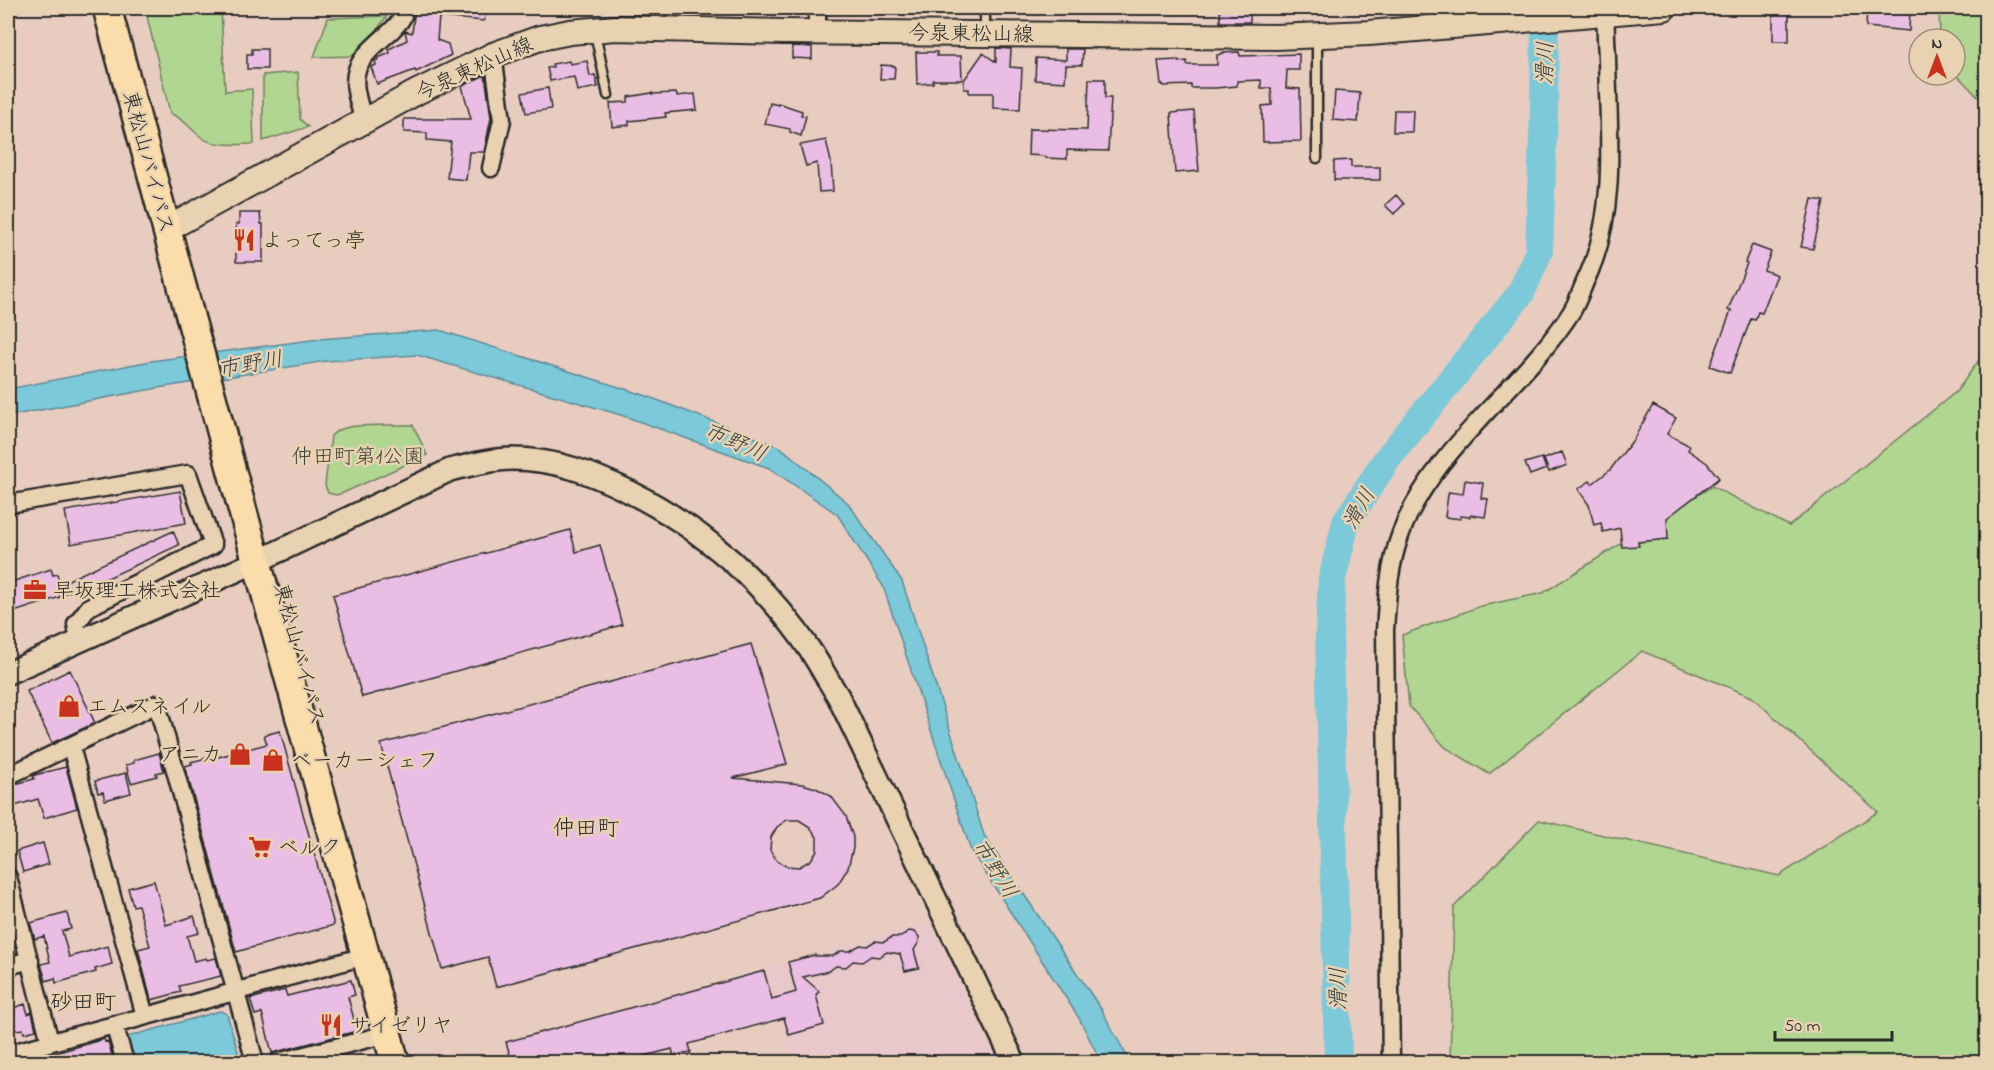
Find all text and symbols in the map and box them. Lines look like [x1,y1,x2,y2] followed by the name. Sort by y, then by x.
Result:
[908,19,1034,51] street label: 今泉東松山線
[1907,27,1967,87] north arrow
[411,30,538,109] street label: 今泉東松山線
[1932,32,1943,56] text: N
[1531,41,1563,85] water label: 滑川
[114,88,181,237] street label: 東松山バイパス
[231,227,257,253] restaurant icon: よってっ亭
[262,227,366,257] place label: よってっ亭
[215,344,286,387] water label: 市野川
[698,416,771,472] water label: 市野川
[292,443,424,473] park label: 仲田町第1公園
[1336,482,1385,536] water label: 滑川
[22,577,48,603] office icon: 早坂理工株式会社
[53,577,221,607] place label: 早坂理工株式会社
[265,580,332,729] street label: 東松山バイパス
[56,693,82,719] shop icon: エムズネイル
[87,693,212,723] place label: エムズネイル
[159,741,222,771] place label: アニカ
[227,741,253,767] shop icon: アニカ
[260,747,286,773] shop icon: ベーカーシェフ
[291,747,438,777] place label: ベーカーシェフ
[553,814,619,846] district label: 仲田町
[962,833,1025,906] water label: 市野川
[247,834,273,860] supermarket icon: ベルク
[278,834,341,864] place label: ベルク
[1324,967,1356,1011] water label: 滑川
[50,988,116,1020] district label: 砂田町
[1775,1004,1892,1042] scale bar
[318,1012,344,1038] restaurant icon: サイゼリヤ
[349,1012,453,1042] place label: サイゼリヤ
[1784,1014,1821,1040] text: 50 m

